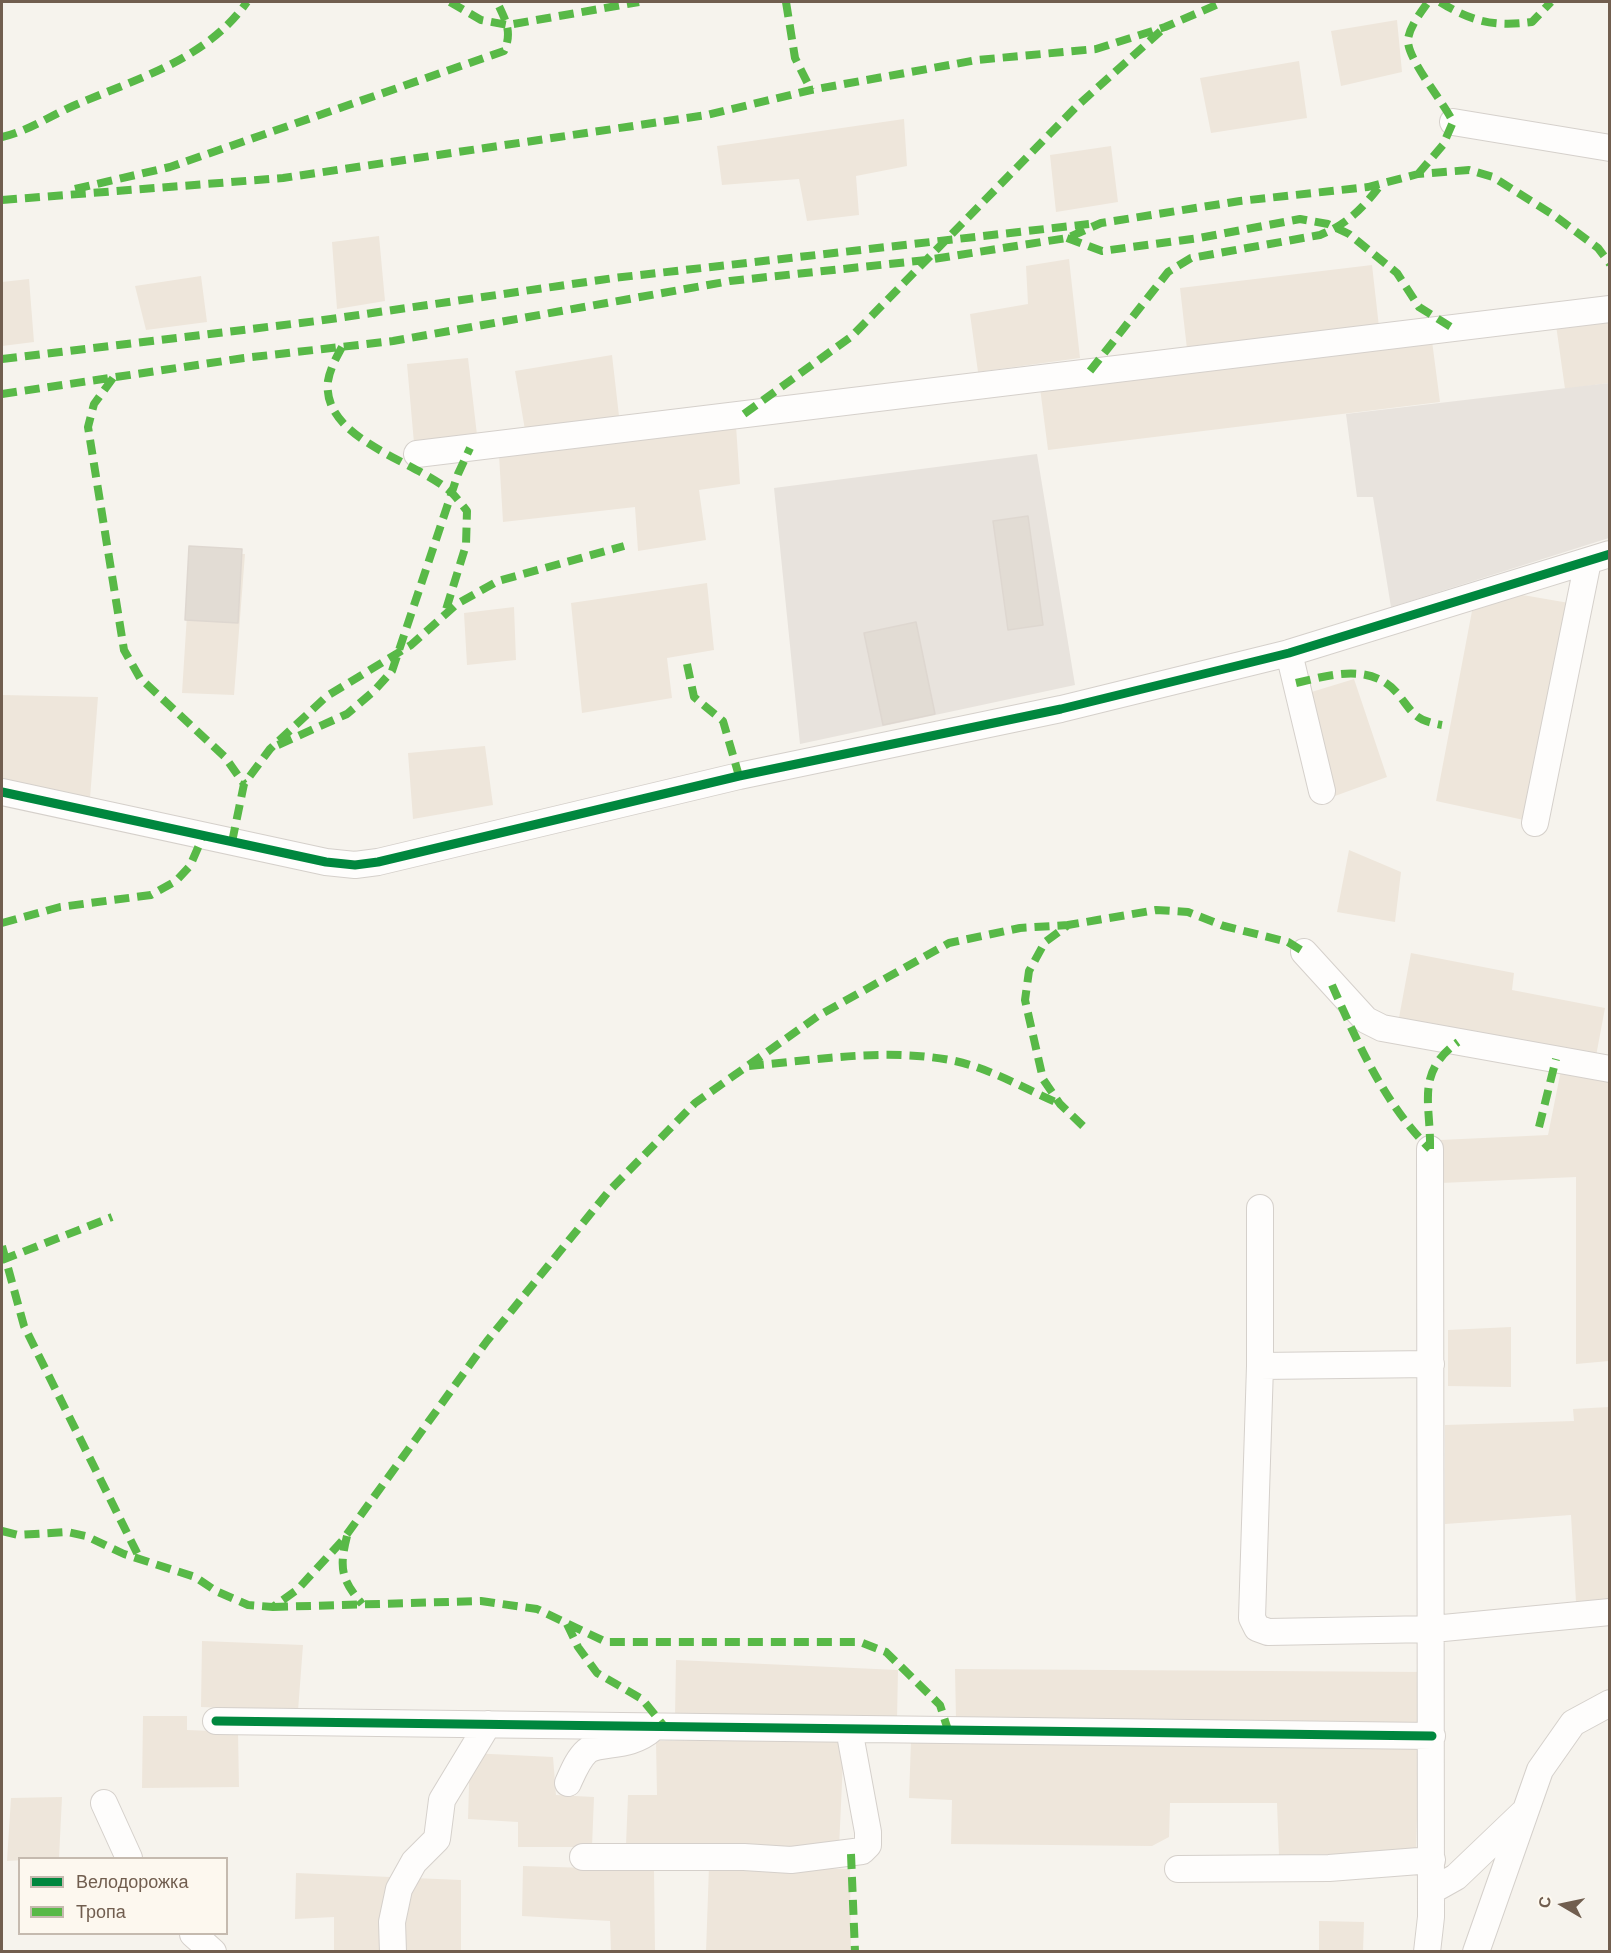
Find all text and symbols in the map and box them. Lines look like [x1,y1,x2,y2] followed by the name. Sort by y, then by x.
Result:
[18,1857,228,1935] legend
[76,1872,188,1892] text: Велодорожка
[1533,1875,1593,1935] north arrow
[1535,1895,1554,1909] text: С
[76,1902,126,1922] text: Тропа

